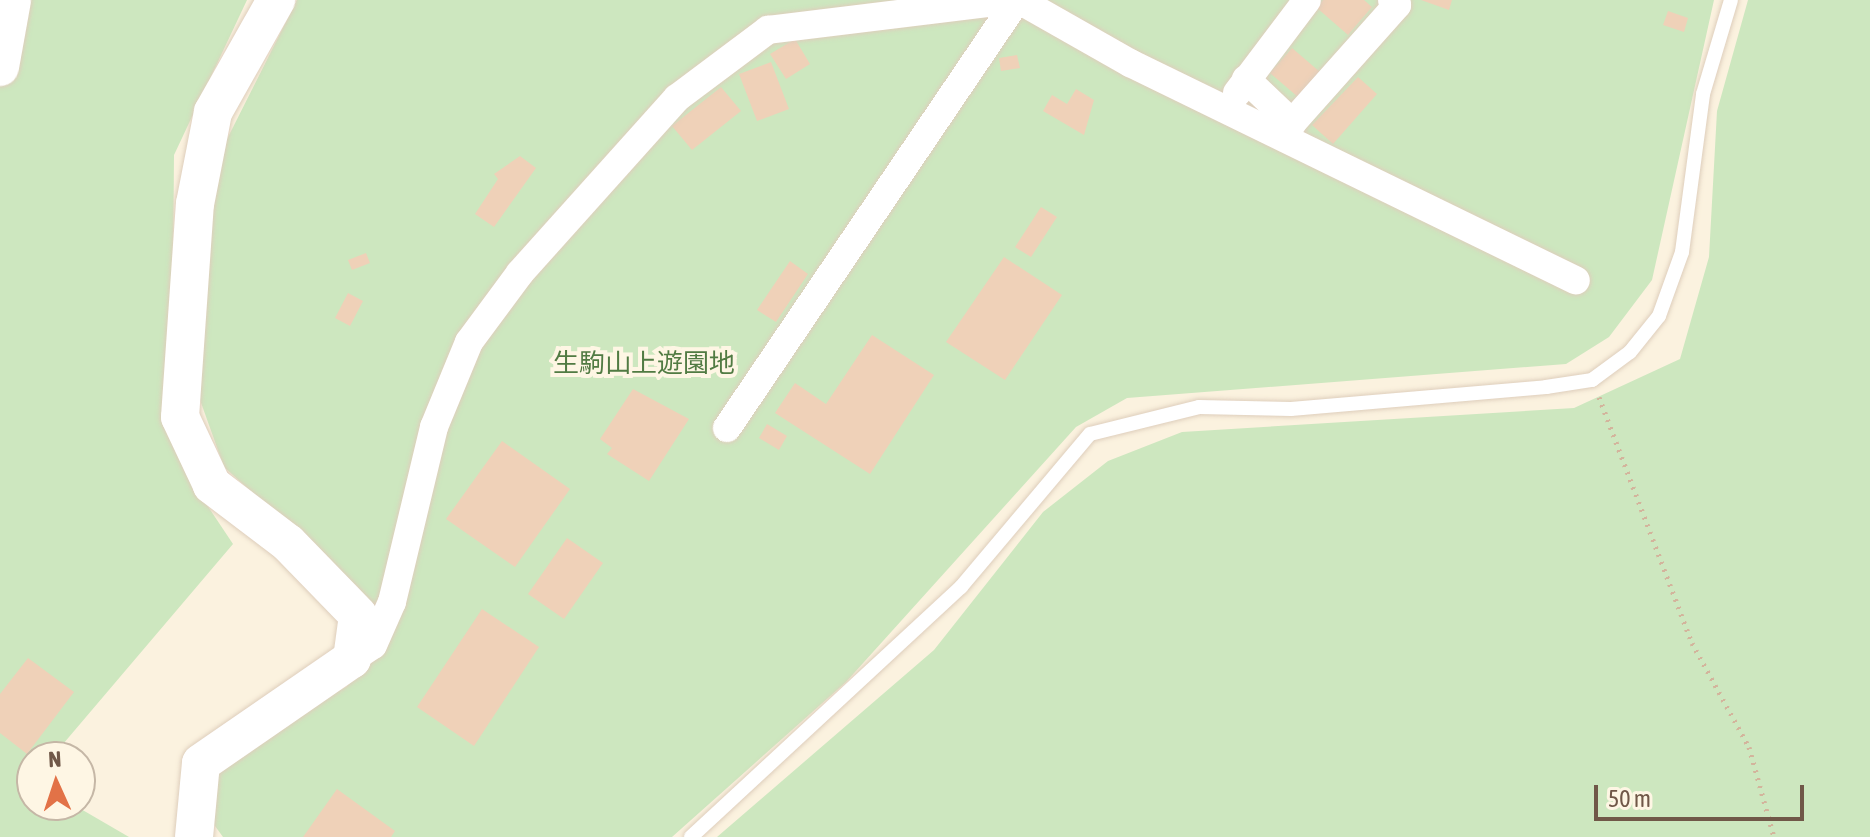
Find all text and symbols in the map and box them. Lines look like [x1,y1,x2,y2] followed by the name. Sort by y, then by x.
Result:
[553,348,735,380] park label: 生駒山上遊園地
[16,741,96,821] north arrow
[48,746,62,772] text: N
[1598,769,1808,819] scale bar
[1608,785,1651,812] text: 50 m

